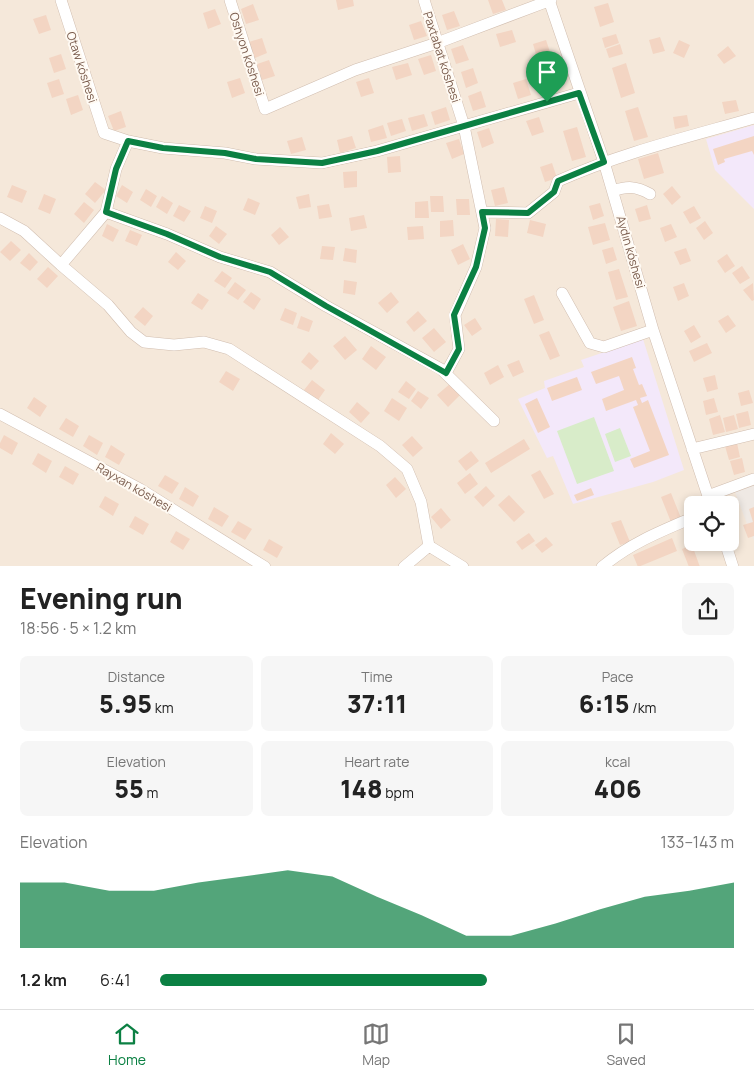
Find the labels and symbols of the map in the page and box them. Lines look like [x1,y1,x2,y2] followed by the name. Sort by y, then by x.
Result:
[419,9,465,105] street label: Paxtabat kóshesi
[225,10,269,98] street label: Oshyon kóshesi
[62,29,102,105] street label: Otaw kóshesi
[526,51,568,102] pin
[612,214,650,290] street label: Aydın kóshesi
[93,458,175,516] street label: Rayxan kóshesi

